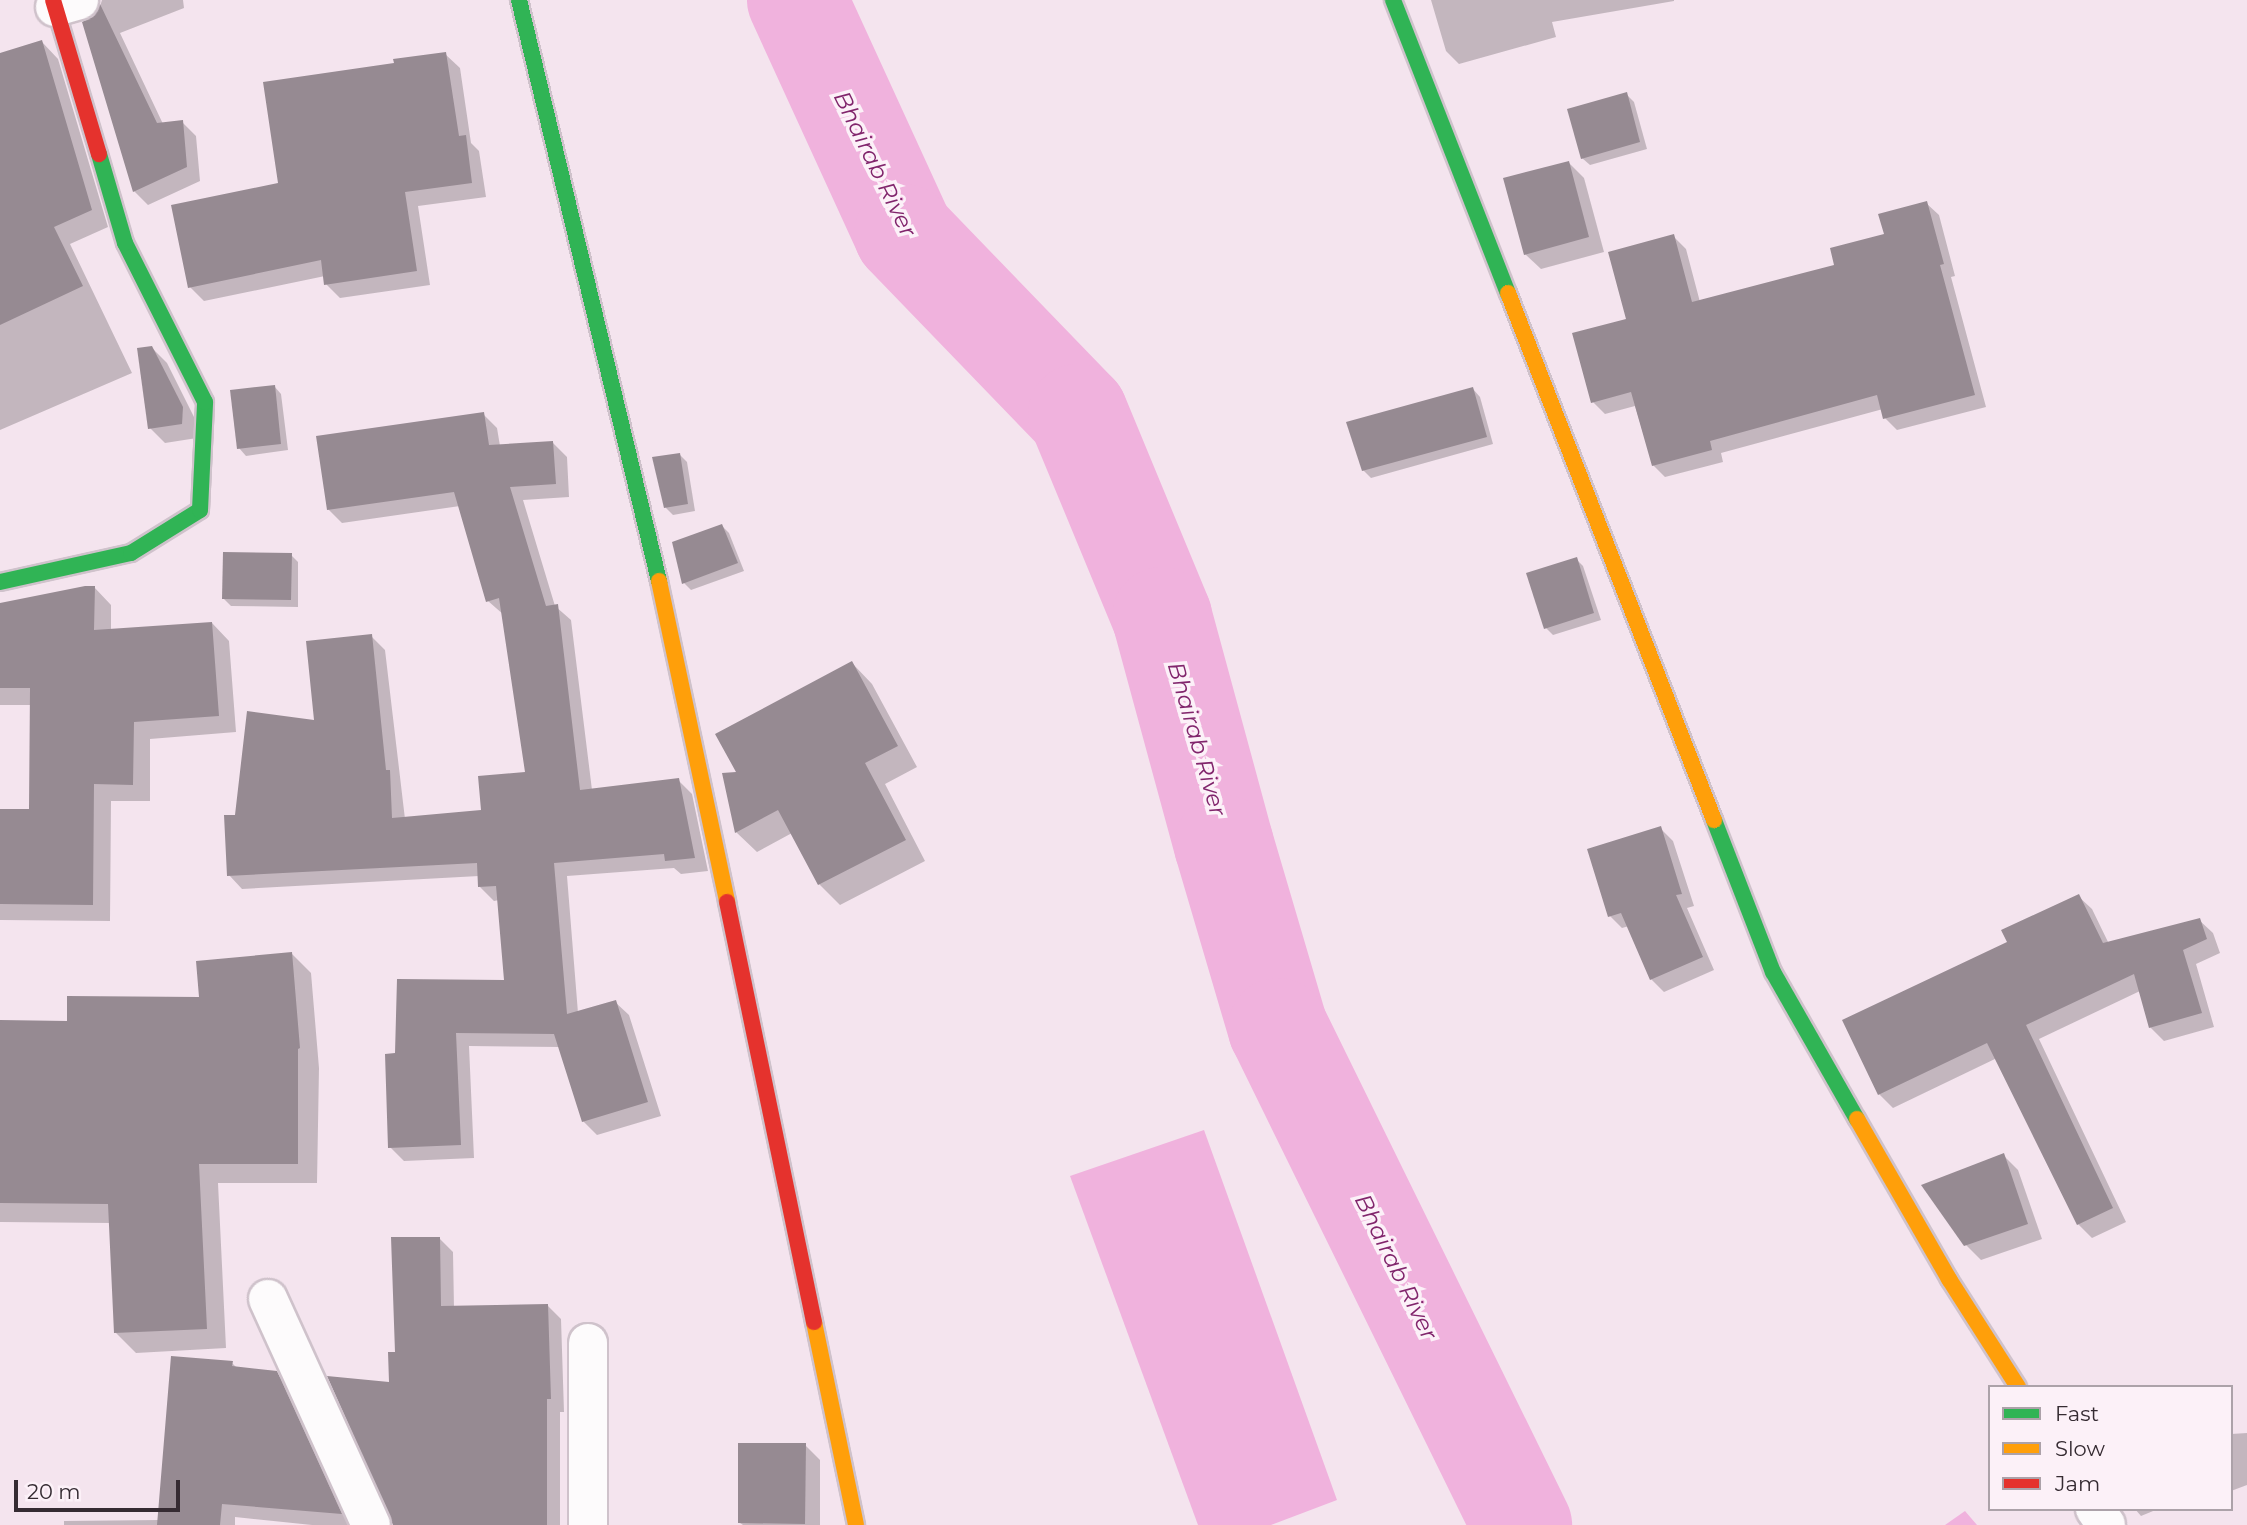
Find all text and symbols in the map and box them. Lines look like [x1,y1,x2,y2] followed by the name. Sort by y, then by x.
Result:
[828,87,922,241] water label: Bhairab River
[1162,659,1232,819] water label: Bhairab River
[1349,1190,1443,1344] water label: Bhairab River
[1988,1385,2233,1511] legend
[2055,1401,2099,1426] text: Fast
[2055,1436,2105,1461] text: Slow
[18,1466,184,1510] scale bar
[2055,1471,2100,1496] text: Jam
[27,1479,81,1504] text: 20 m

